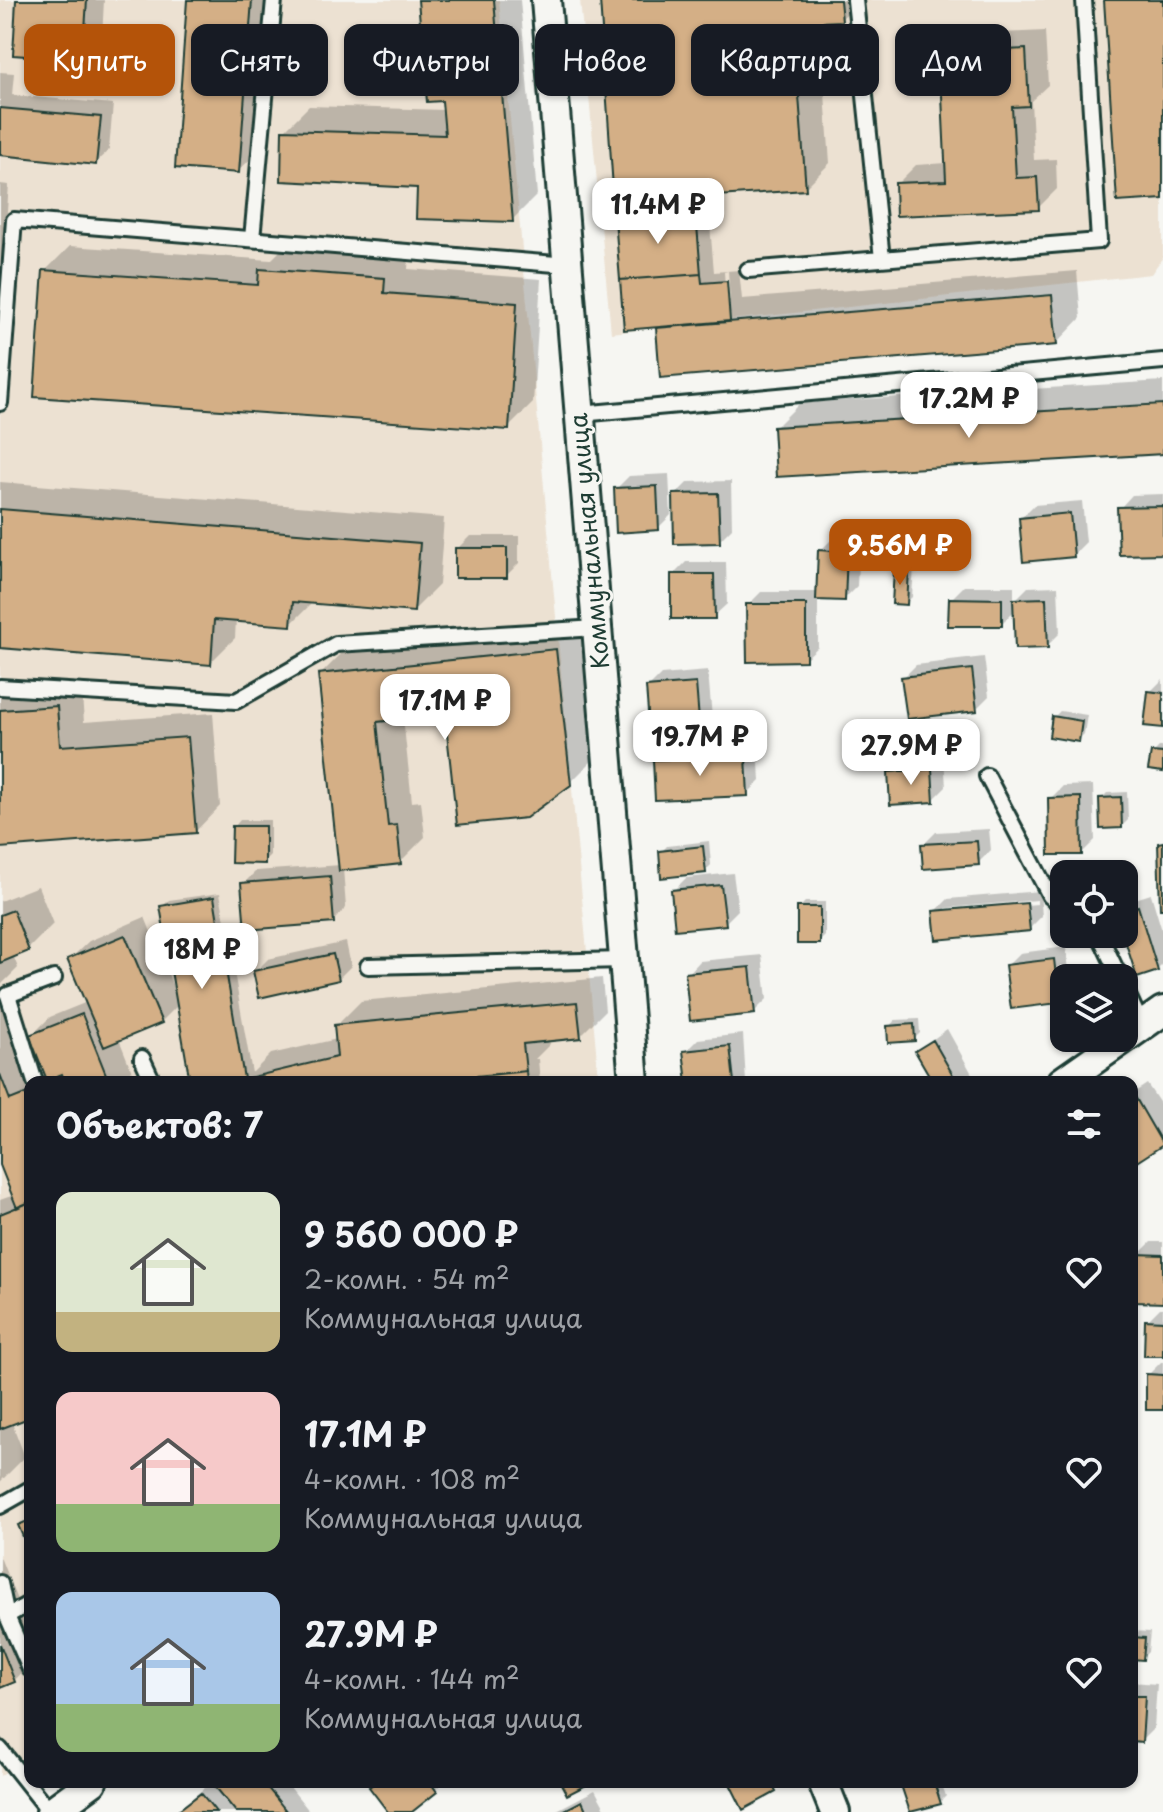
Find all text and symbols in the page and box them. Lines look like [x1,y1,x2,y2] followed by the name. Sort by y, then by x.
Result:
[24,24,175,96] chip: Купить
[191,24,328,96] chip: Снять
[344,24,519,96] chip: Фильтры
[535,24,675,96] chip: Новое
[691,24,879,96] chip: Квартира
[895,24,1011,96] chip: Дом
[584,178,732,246] pin: 11.4M ₽
[610,184,706,223] text: 11.4M ₽
[895,372,1043,440] pin: 17.2M ₽
[918,378,1020,417] text: 17.2M ₽
[559,412,617,671] street label: Коммунальная улица
[826,519,974,587] pin: 9.56M ₽
[847,525,953,564] text: 9.56M ₽
[371,674,519,742] pin: 17.1M ₽
[398,680,492,719] text: 17.1M ₽
[626,710,774,778] pin: 19.7M ₽
[651,716,749,755] text: 19.7M ₽
[837,719,985,787] pin: 27.9M ₽
[860,725,962,764] text: 27.9M ₽
[1050,860,1138,1052] map controls
[1050,860,1138,948] button: locate
[146,923,258,991] pin: 18M ₽
[163,929,241,968] text: 18M ₽
[1050,964,1138,1052] button: layers
[56,1098,263,1150] text: Объектов: 7
[1062,1102,1106,1146] icon: filters
[304,1207,518,1259] text: 9 560 000 ₽
[120,1224,216,1320] icon: home
[1062,1250,1106,1294] icon: heart
[304,1259,510,1298] text: 2-комн. · 54 m²
[304,1298,582,1337] text: Коммунальная улица
[304,1407,426,1459] text: 17.1M ₽
[120,1424,216,1520] icon: home
[1062,1450,1106,1494] icon: heart
[304,1459,520,1498] text: 4-комн. · 108 m²
[304,1498,582,1537] text: Коммунальная улица
[304,1607,438,1659] text: 27.9M ₽
[120,1624,216,1720] icon: home
[1062,1650,1106,1694] icon: heart
[304,1659,520,1698] text: 4-комн. · 144 m²
[304,1698,582,1737] text: Коммунальная улица

